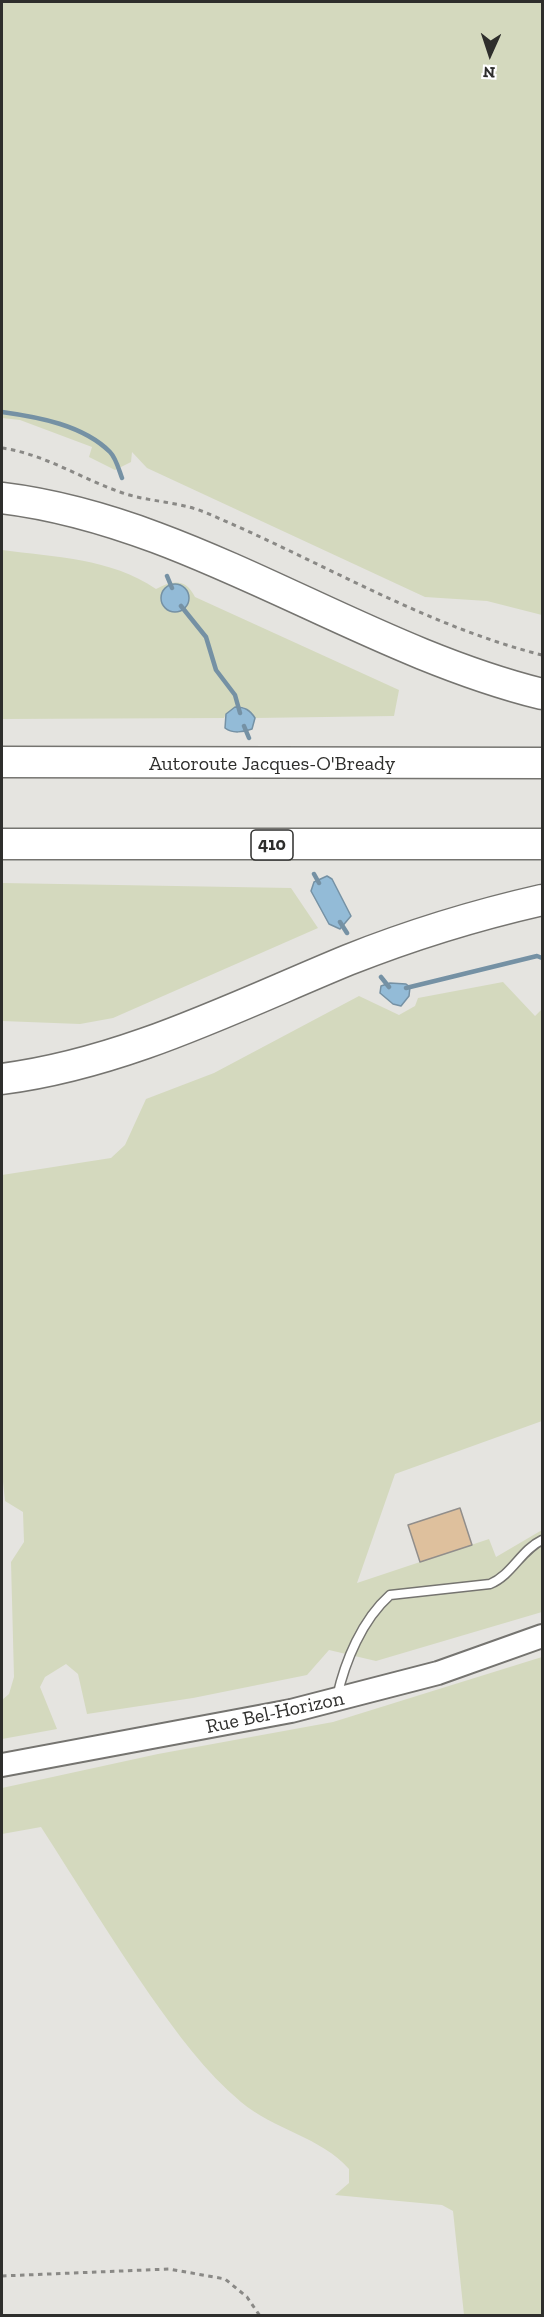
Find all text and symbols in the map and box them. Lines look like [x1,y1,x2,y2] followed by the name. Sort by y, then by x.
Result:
[460,24,520,84] north arrow
[482,63,496,82] text: N
[149,752,395,776] street label: Autoroute Jacques-O'Bready
[251,830,293,860] road number: 410
[204,1687,346,1739] street label: Rue Bel-Horizon

